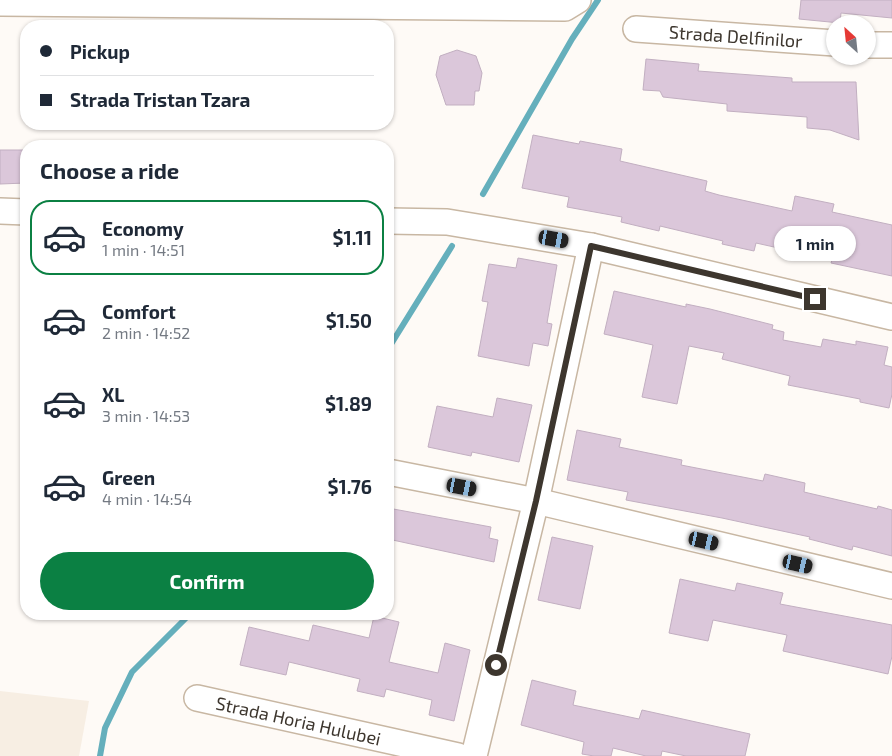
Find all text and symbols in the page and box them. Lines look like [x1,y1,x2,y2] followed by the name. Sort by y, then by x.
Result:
[826,15,876,65] north arrow
[826,15,876,65] map controls
[668,20,803,52] street label: Strada Delfinilor
[70,40,130,63] text: Pickup
[70,88,250,111] text: Strada Tristan Tzara
[40,157,179,183] text: Choose a ride
[42,215,87,260] icon: car
[102,217,184,240] text: Economy
[333,226,372,249] text: $1.11
[774,226,856,262] callout: 1 min
[537,229,570,249] car
[796,234,834,253] text: 1 min
[102,240,185,259] text: 1 min · 14:51
[804,288,826,310] route end
[42,298,87,343] icon: car
[102,300,176,323] text: Comfort
[326,309,372,332] text: $1.50
[102,323,190,342] text: 2 min · 14:52
[42,381,87,426] icon: car
[102,383,124,406] text: XL
[325,392,372,415] text: $1.89
[102,406,190,425] text: 3 min · 14:53
[42,464,87,509] icon: car
[102,466,155,489] text: Green
[328,475,372,498] text: $1.76
[445,477,478,497] car
[102,489,192,508] text: 4 min · 14:54
[687,530,720,552] car
[40,552,374,610] button: Confirm
[781,553,814,575] car
[485,654,507,676] route start
[214,692,383,750] street label: Strada Horia Hulubei

